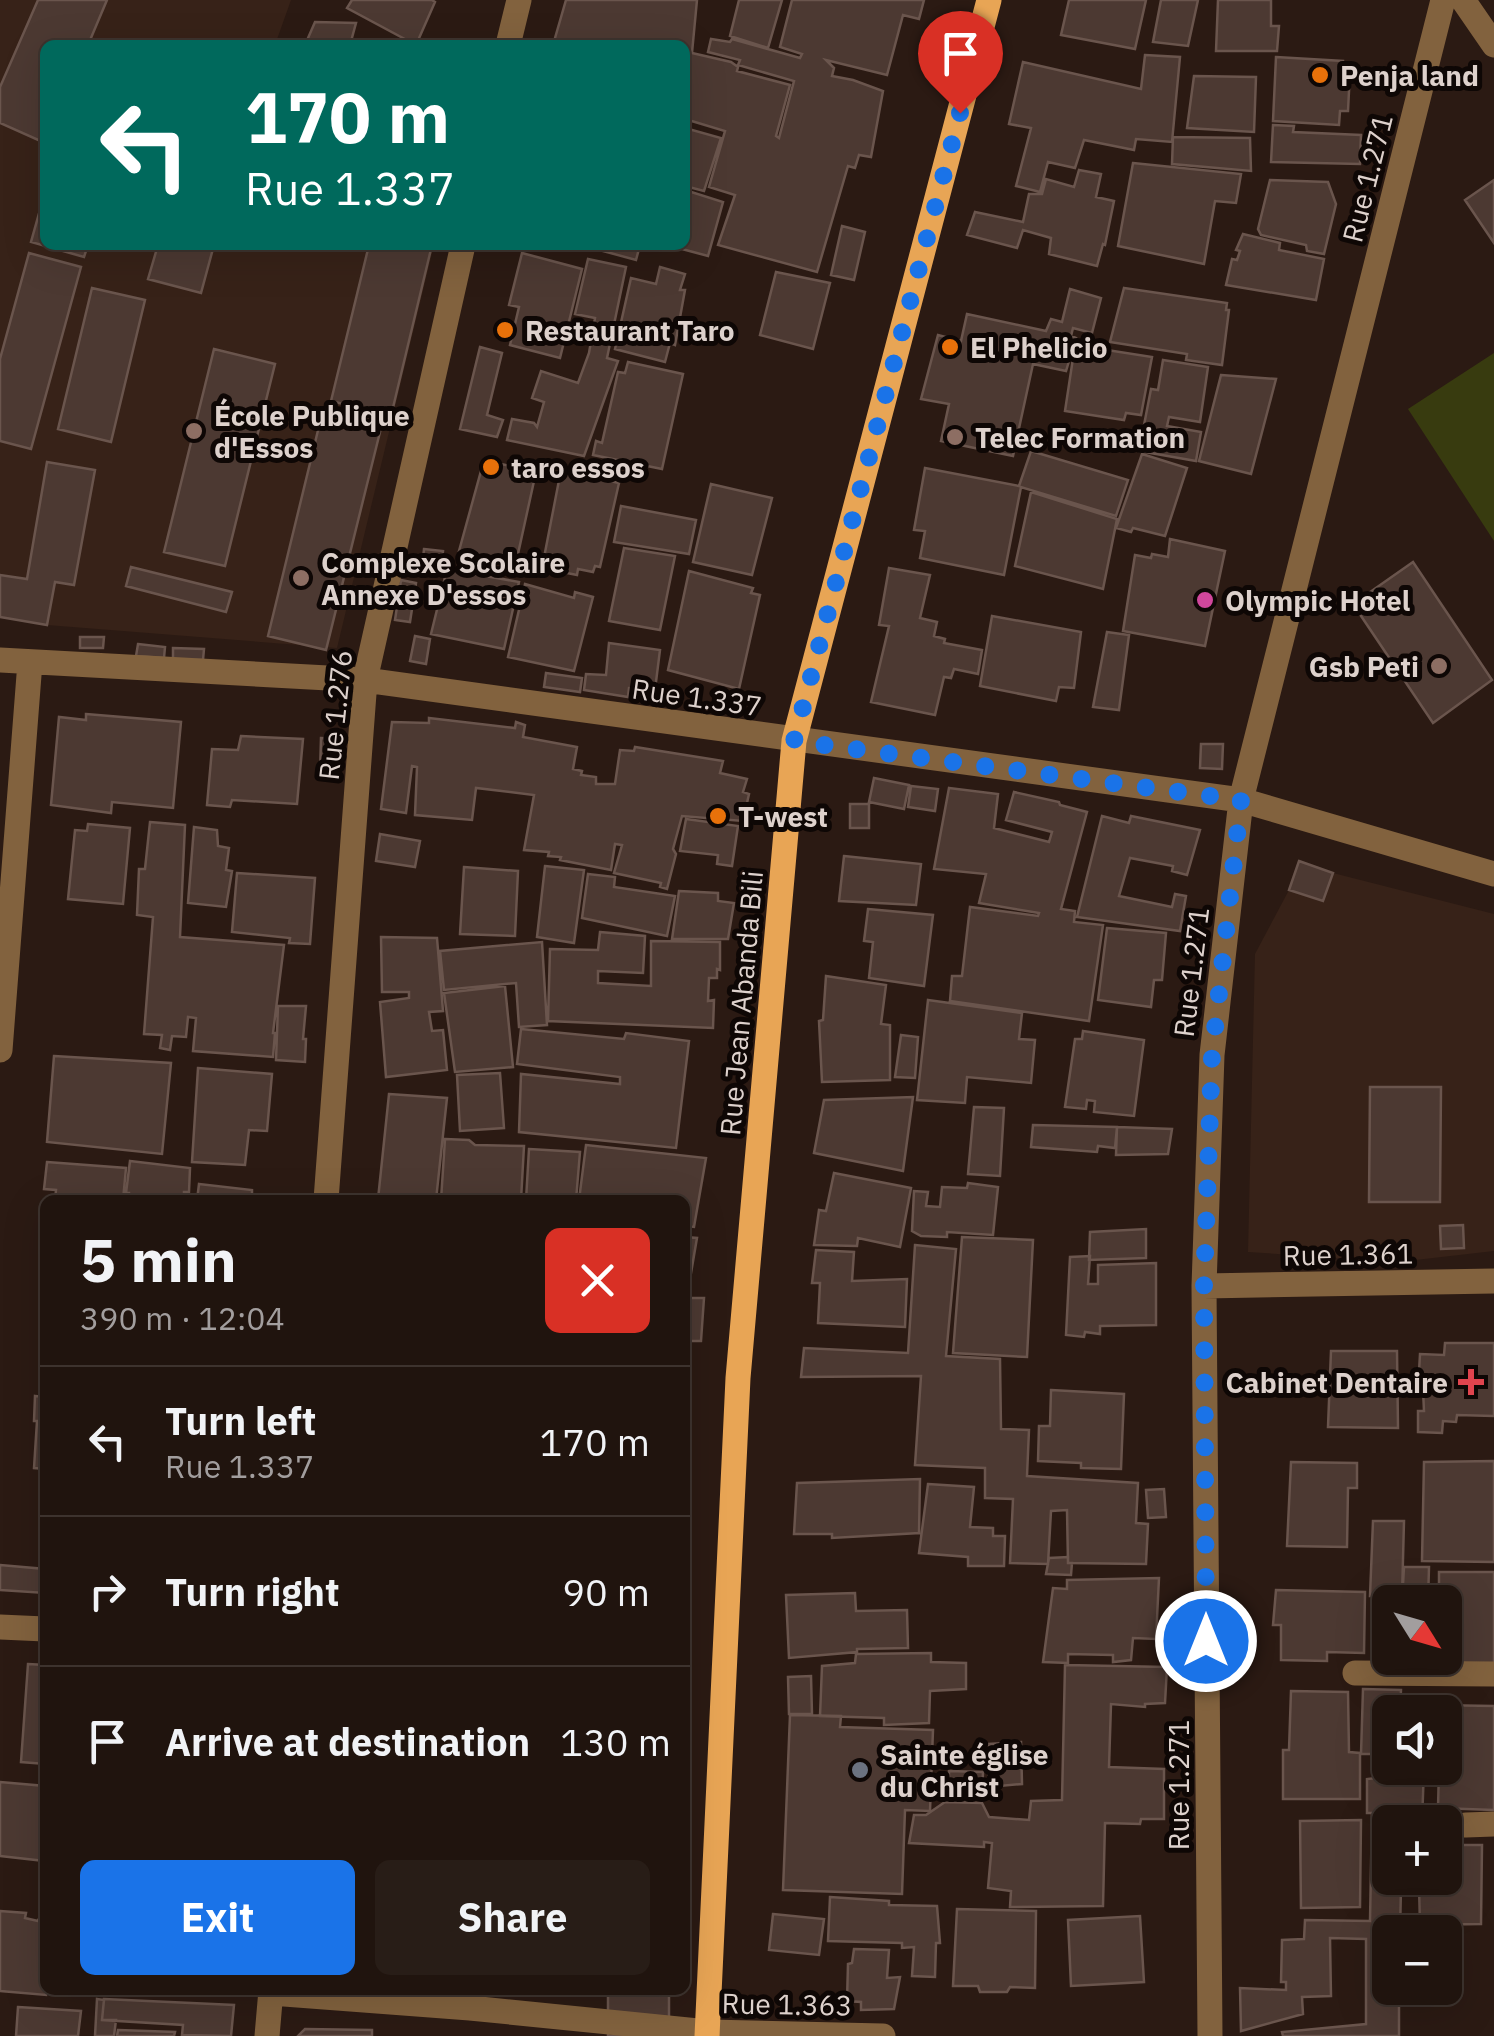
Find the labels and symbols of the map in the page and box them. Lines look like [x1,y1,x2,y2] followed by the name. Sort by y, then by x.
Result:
[918,11,1003,114] pin
[1340,57,1479,94] place label: Penja land
[1309,64,1331,86] marker: Penja land
[1333,110,1401,246] street label: Rue 1.271
[525,312,735,349] place label: Restaurant Taro
[494,319,516,341] marker: Restaurant Taro
[970,329,1108,366] place label: El Phelicio
[939,336,961,358] marker: El Phelicio
[214,397,410,466] place label: École Publique d'Essos
[975,419,1185,456] place label: Telec Formation
[183,420,205,442] marker: École Publique d'Essos
[944,426,966,448] marker: Telec Formation
[511,449,645,486] place label: taro essos
[480,456,502,478] marker: taro essos
[321,544,565,613] place label: Complexe Scolaire Annexe D'essos
[290,567,312,589] marker: Complexe Scolaire Annexe D'essos
[1225,582,1410,619] place label: Olympic Hotel
[1194,589,1216,611] marker: Olympic Hotel
[310,648,360,782] street label: Rue 1.276
[1309,648,1419,685] place label: Gsb Peti
[1428,655,1450,677] marker: Gsb Peti
[630,670,764,724] street label: Rue 1.337
[738,798,828,835] place label: T-west
[707,805,729,827] marker: T-west
[711,869,771,1137] street label: Rue Jean Abanda Bili
[1165,905,1217,1039] street label: Rue 1.271
[1282,1234,1414,1274] street label: Rue 1.361
[1226,1364,1448,1401] place label: Cabinet Dentaire
[1458,1369,1484,1395] marker: Cabinet Dentaire
[1372,1585,1462,1675] north arrow
[1154,1589,1258,1693] position arrow
[1160,1720,1197,1850] street label: Rue 1.271
[880,1736,1049,1805] place label: Sainte église du Christ
[849,1759,871,1781] marker: Sainte église du Christ
[721,1984,853,2024] street label: Rue 1.363

